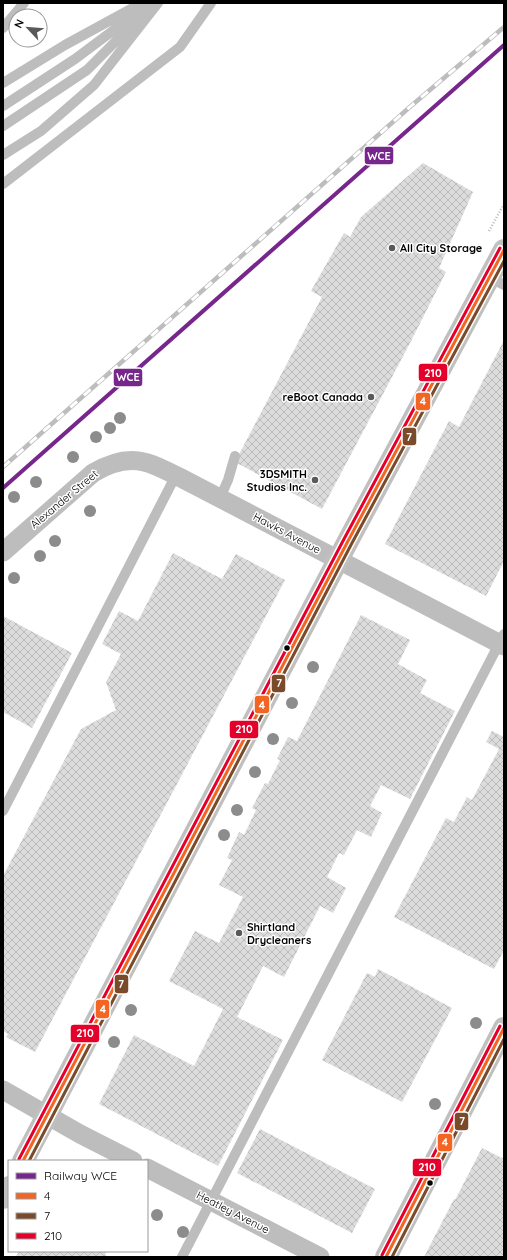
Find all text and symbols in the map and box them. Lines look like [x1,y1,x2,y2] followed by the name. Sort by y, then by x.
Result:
[8,8,48,48] north arrow
[11,17,27,30] text: N
[364,146,394,165] line badge: WCE
[367,149,391,163] text: WCE
[400,241,483,255] place label: All City Storage
[387,243,397,253] marker: All City Storage
[418,363,448,382] line badge: 210
[424,366,442,380] text: 210
[113,368,143,387] line badge: WCE
[116,370,140,384] text: WCE
[282,390,363,404] place label: reBoot Canada
[366,392,376,402] marker: reBoot Canada
[415,392,431,411] line badge: 4
[420,394,427,408] text: 4
[402,427,417,446] line badge: 7
[406,430,412,444] text: 7
[27,466,101,531] street label: Alexander Street
[247,467,307,494] place label: 3DSMITH Studios Inc.
[310,475,320,485] marker: 3DSMITH Studios Inc.
[251,509,323,557] street label: Hawks Avenue
[282,643,292,653] unlabelled marker
[271,674,286,693] line badge: 7
[276,676,282,690] text: 7
[254,695,270,714] line badge: 4
[259,698,266,712] text: 4
[229,720,259,739] line badge: 210
[235,722,253,736] text: 210
[247,920,311,947] place label: Shirtland Drycleaners
[234,928,244,938] marker: Shirtland Drycleaners
[114,974,129,994] line badge: 7
[118,977,124,991] text: 7
[95,999,110,1019] line badge: 4
[100,1002,107,1016] text: 4
[70,1024,100,1043] line badge: 210
[76,1026,94,1040] text: 210
[454,1112,469,1131] line badge: 7
[459,1114,465,1128] text: 7
[437,1133,453,1152] line badge: 4
[442,1135,449,1149] text: 4
[412,1158,442,1177] line badge: 210
[8,1160,148,1252] legend
[418,1160,436,1174] text: 210
[44,1168,117,1183] text: Railway WCE
[425,1178,435,1188] unlabelled marker
[44,1188,50,1203] text: 4
[194,1188,272,1236] street label: Heatley Avenue
[44,1208,50,1223] text: 7
[44,1228,62,1243] text: 210

